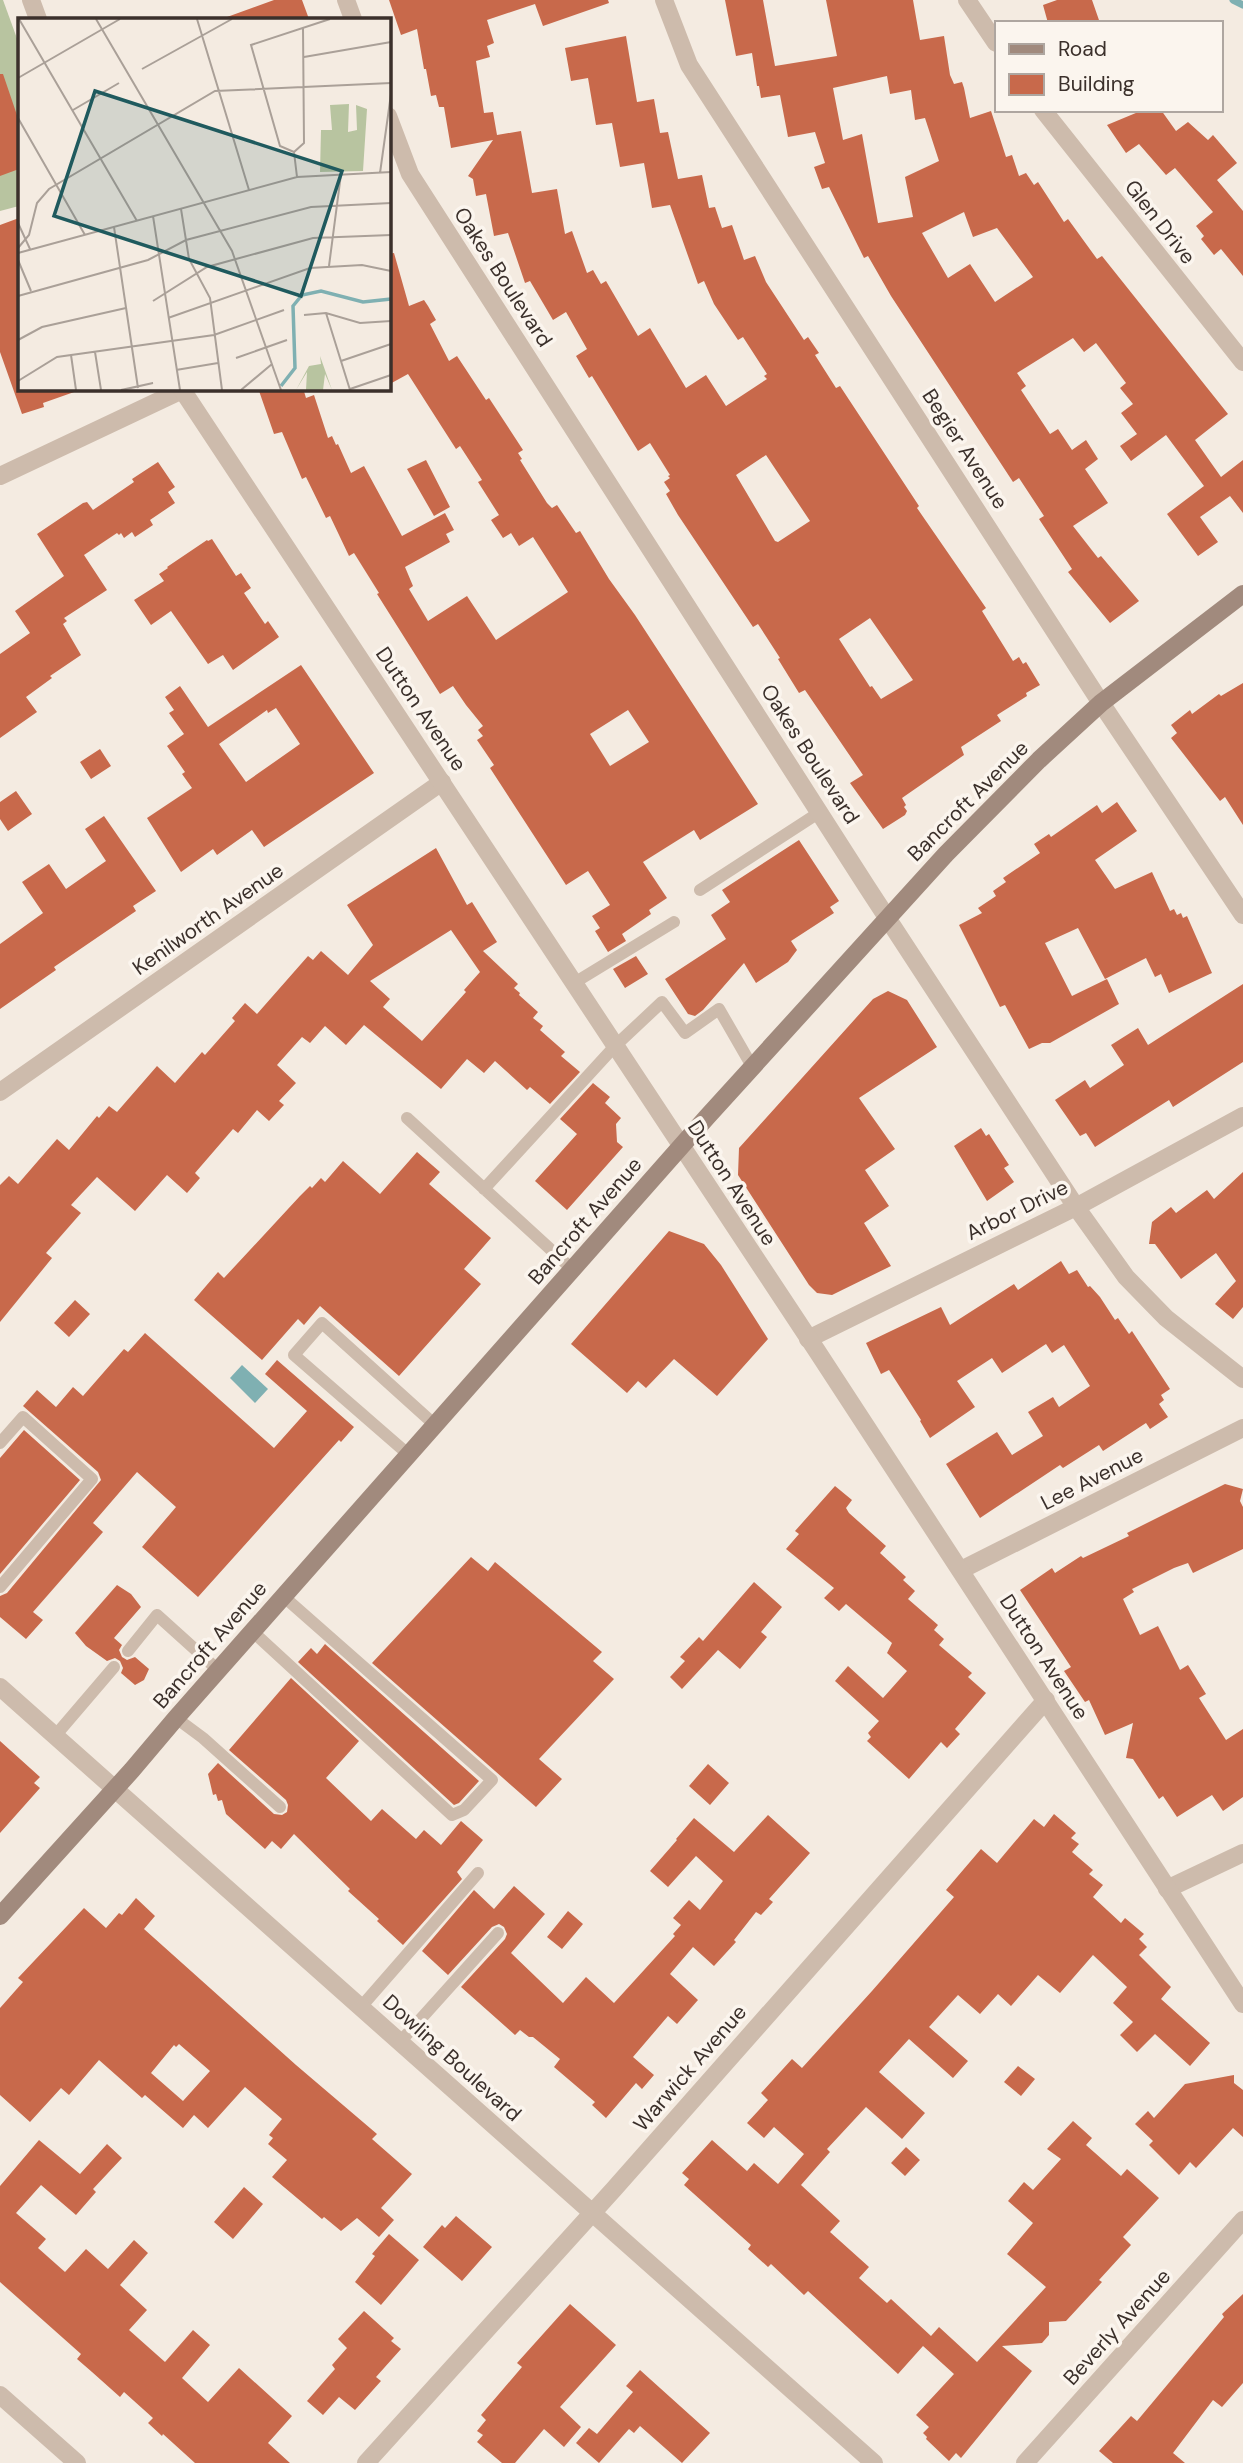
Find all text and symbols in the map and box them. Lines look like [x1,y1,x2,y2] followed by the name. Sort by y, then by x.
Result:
[18,18,390,390] inset map
[995,21,1222,112] legend
[1058,35,1107,63] text: Road
[1058,70,1135,98] text: Building
[1118,174,1202,270] street label: Glen Drive
[447,202,559,352] street label: Oakes Boulevard
[916,384,1014,515] street label: Begier Avenue
[369,641,473,777] street label: Dutton Avenue
[754,679,866,829] street label: Oakes Boulevard
[901,734,1035,868] street label: Bancroft Avenue
[127,856,289,982] street label: Kenilworth Avenue
[681,1115,783,1251] street label: Dutton Avenue
[522,1151,648,1291] street label: Bancroft Avenue
[961,1173,1073,1247] street label: Arbor Drive
[1036,1441,1148,1517] street label: Lee Avenue
[147,1575,273,1715] street label: Bancroft Avenue
[993,1589,1095,1725] street label: Dutton Avenue
[377,1988,527,2128] street label: Dowling Boulevard
[627,1999,753,2137] street label: Warwick Avenue
[1057,2263,1177,2391] street label: Beverly Avenue

